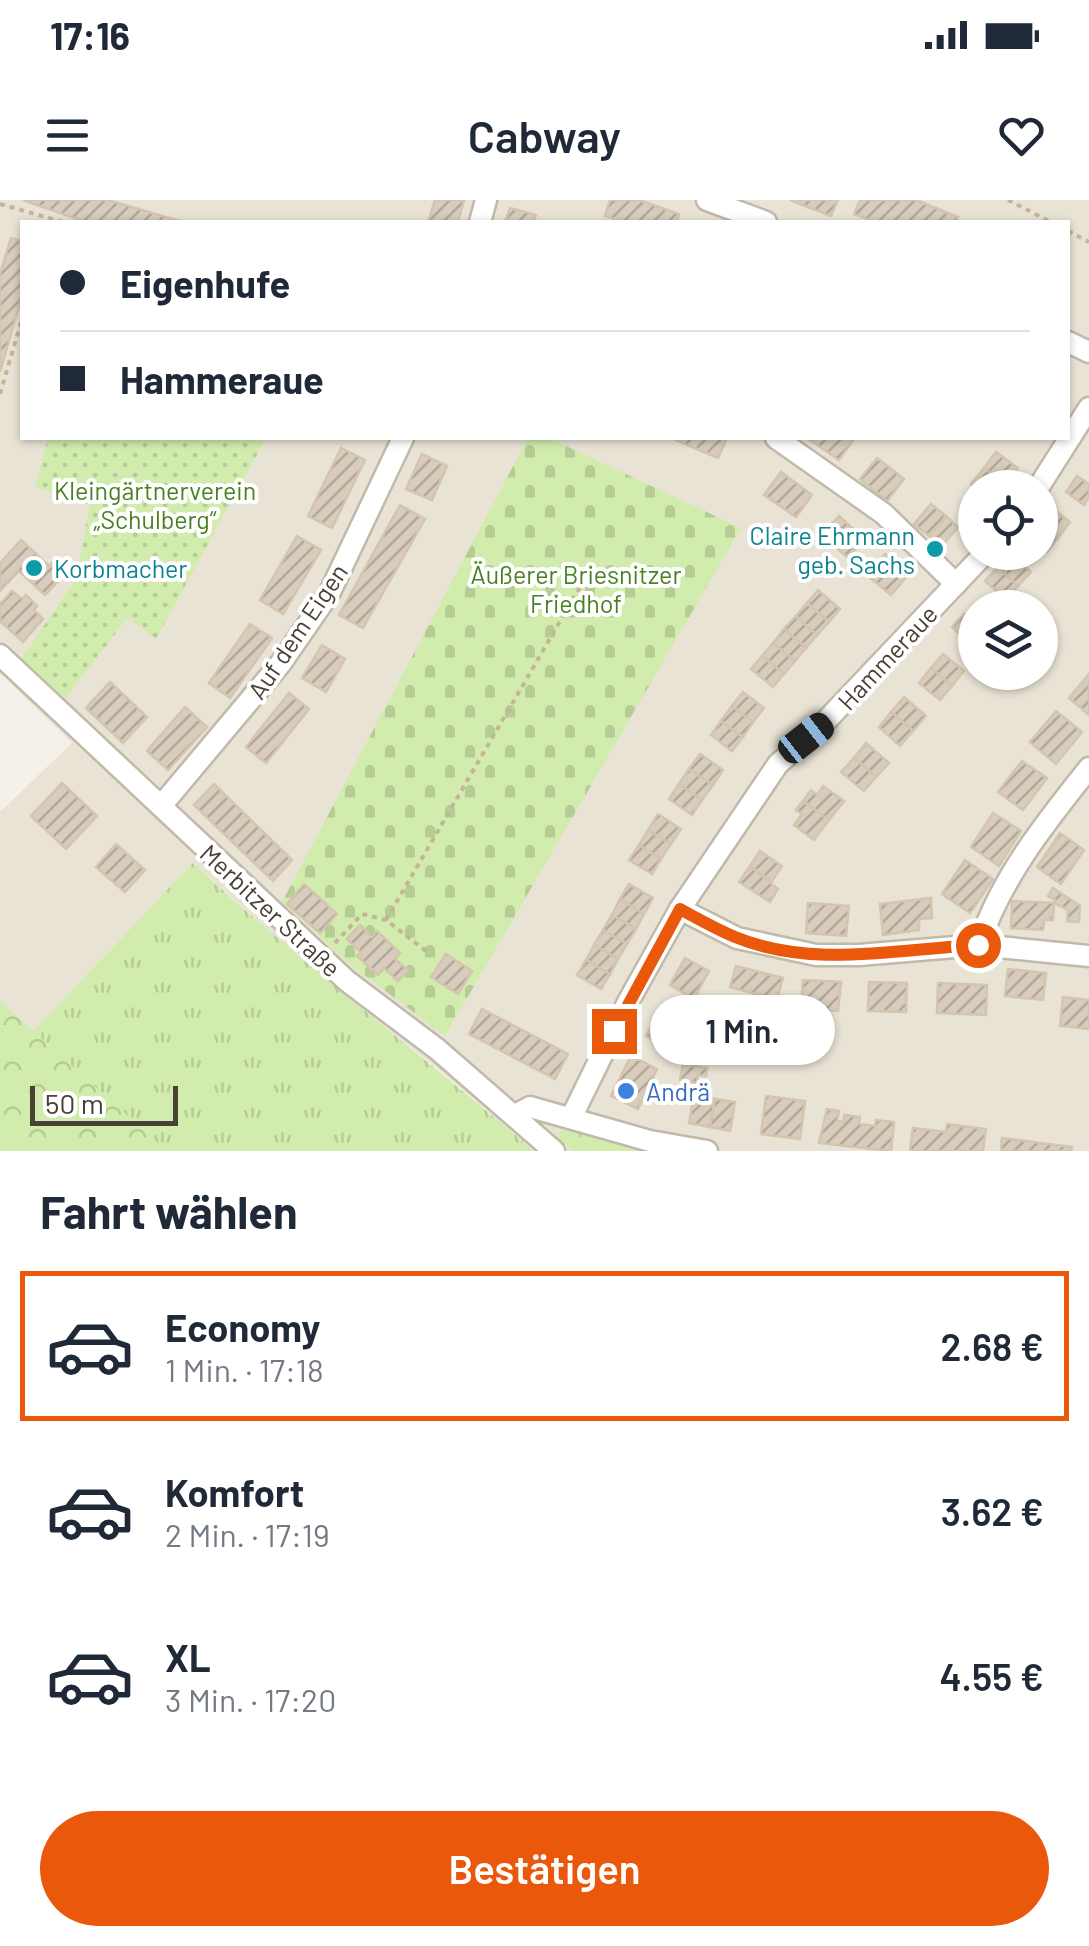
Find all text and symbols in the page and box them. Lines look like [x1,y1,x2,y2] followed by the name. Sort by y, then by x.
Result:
[50,12,130,58] text: 17:16
[40,108,95,163] icon: menu
[468,108,621,162] text: Cabway
[994,108,1049,163] icon: heart
[120,260,290,306] text: Eigenhufe
[120,356,324,402] text: Hammeraue
[958,470,1058,690] map controls
[958,470,1058,570] button: locate
[54,475,256,534] park label: Kleingärtnerverein „Schulberg“
[750,520,915,579] place label: Claire Ehrmann geb. Sachs
[924,538,946,560] marker: Claire Ehrmann geb. Sachs
[54,553,187,583] place label: Korbmacher
[23,557,45,579] marker: Korbmacher
[241,558,353,704] street label: Auf dem Eigen
[470,559,682,618] park label: Äußerer Briesnitzer Friedhof
[958,590,1058,690] button: layers
[831,598,943,716] street label: Hammeraue
[773,708,839,768] car
[195,837,347,983] street label: Merbitzer Straße
[956,923,1001,968] route start
[649,996,834,1066] callout: 1 Min.
[592,1009,637,1054] route end
[705,1011,780,1049] text: 1 Min.
[646,1076,710,1106] place label: Andrä
[615,1080,637,1102] marker: Andrä
[30,1081,178,1126] scale bar
[45,1086,104,1120] text: 50 m
[40,1184,298,1238] text: Fahrt wählen
[45,1301,135,1391] icon: car
[165,1304,320,1350] text: Economy
[941,1323,1044,1369] text: 2.68 €
[165,1350,324,1388] text: 1 Min. · 17:18
[45,1466,135,1556] icon: car
[165,1469,304,1515] text: Komfort
[941,1488,1044,1534] text: 3.62 €
[165,1515,330,1553] text: 2 Min. · 17:19
[45,1631,135,1721] icon: car
[165,1634,211,1680] text: XL
[939,1653,1044,1699] text: 4.55 €
[165,1680,336,1718] text: 3 Min. · 17:20
[40,1811,1049,1926] button: Bestätigen

